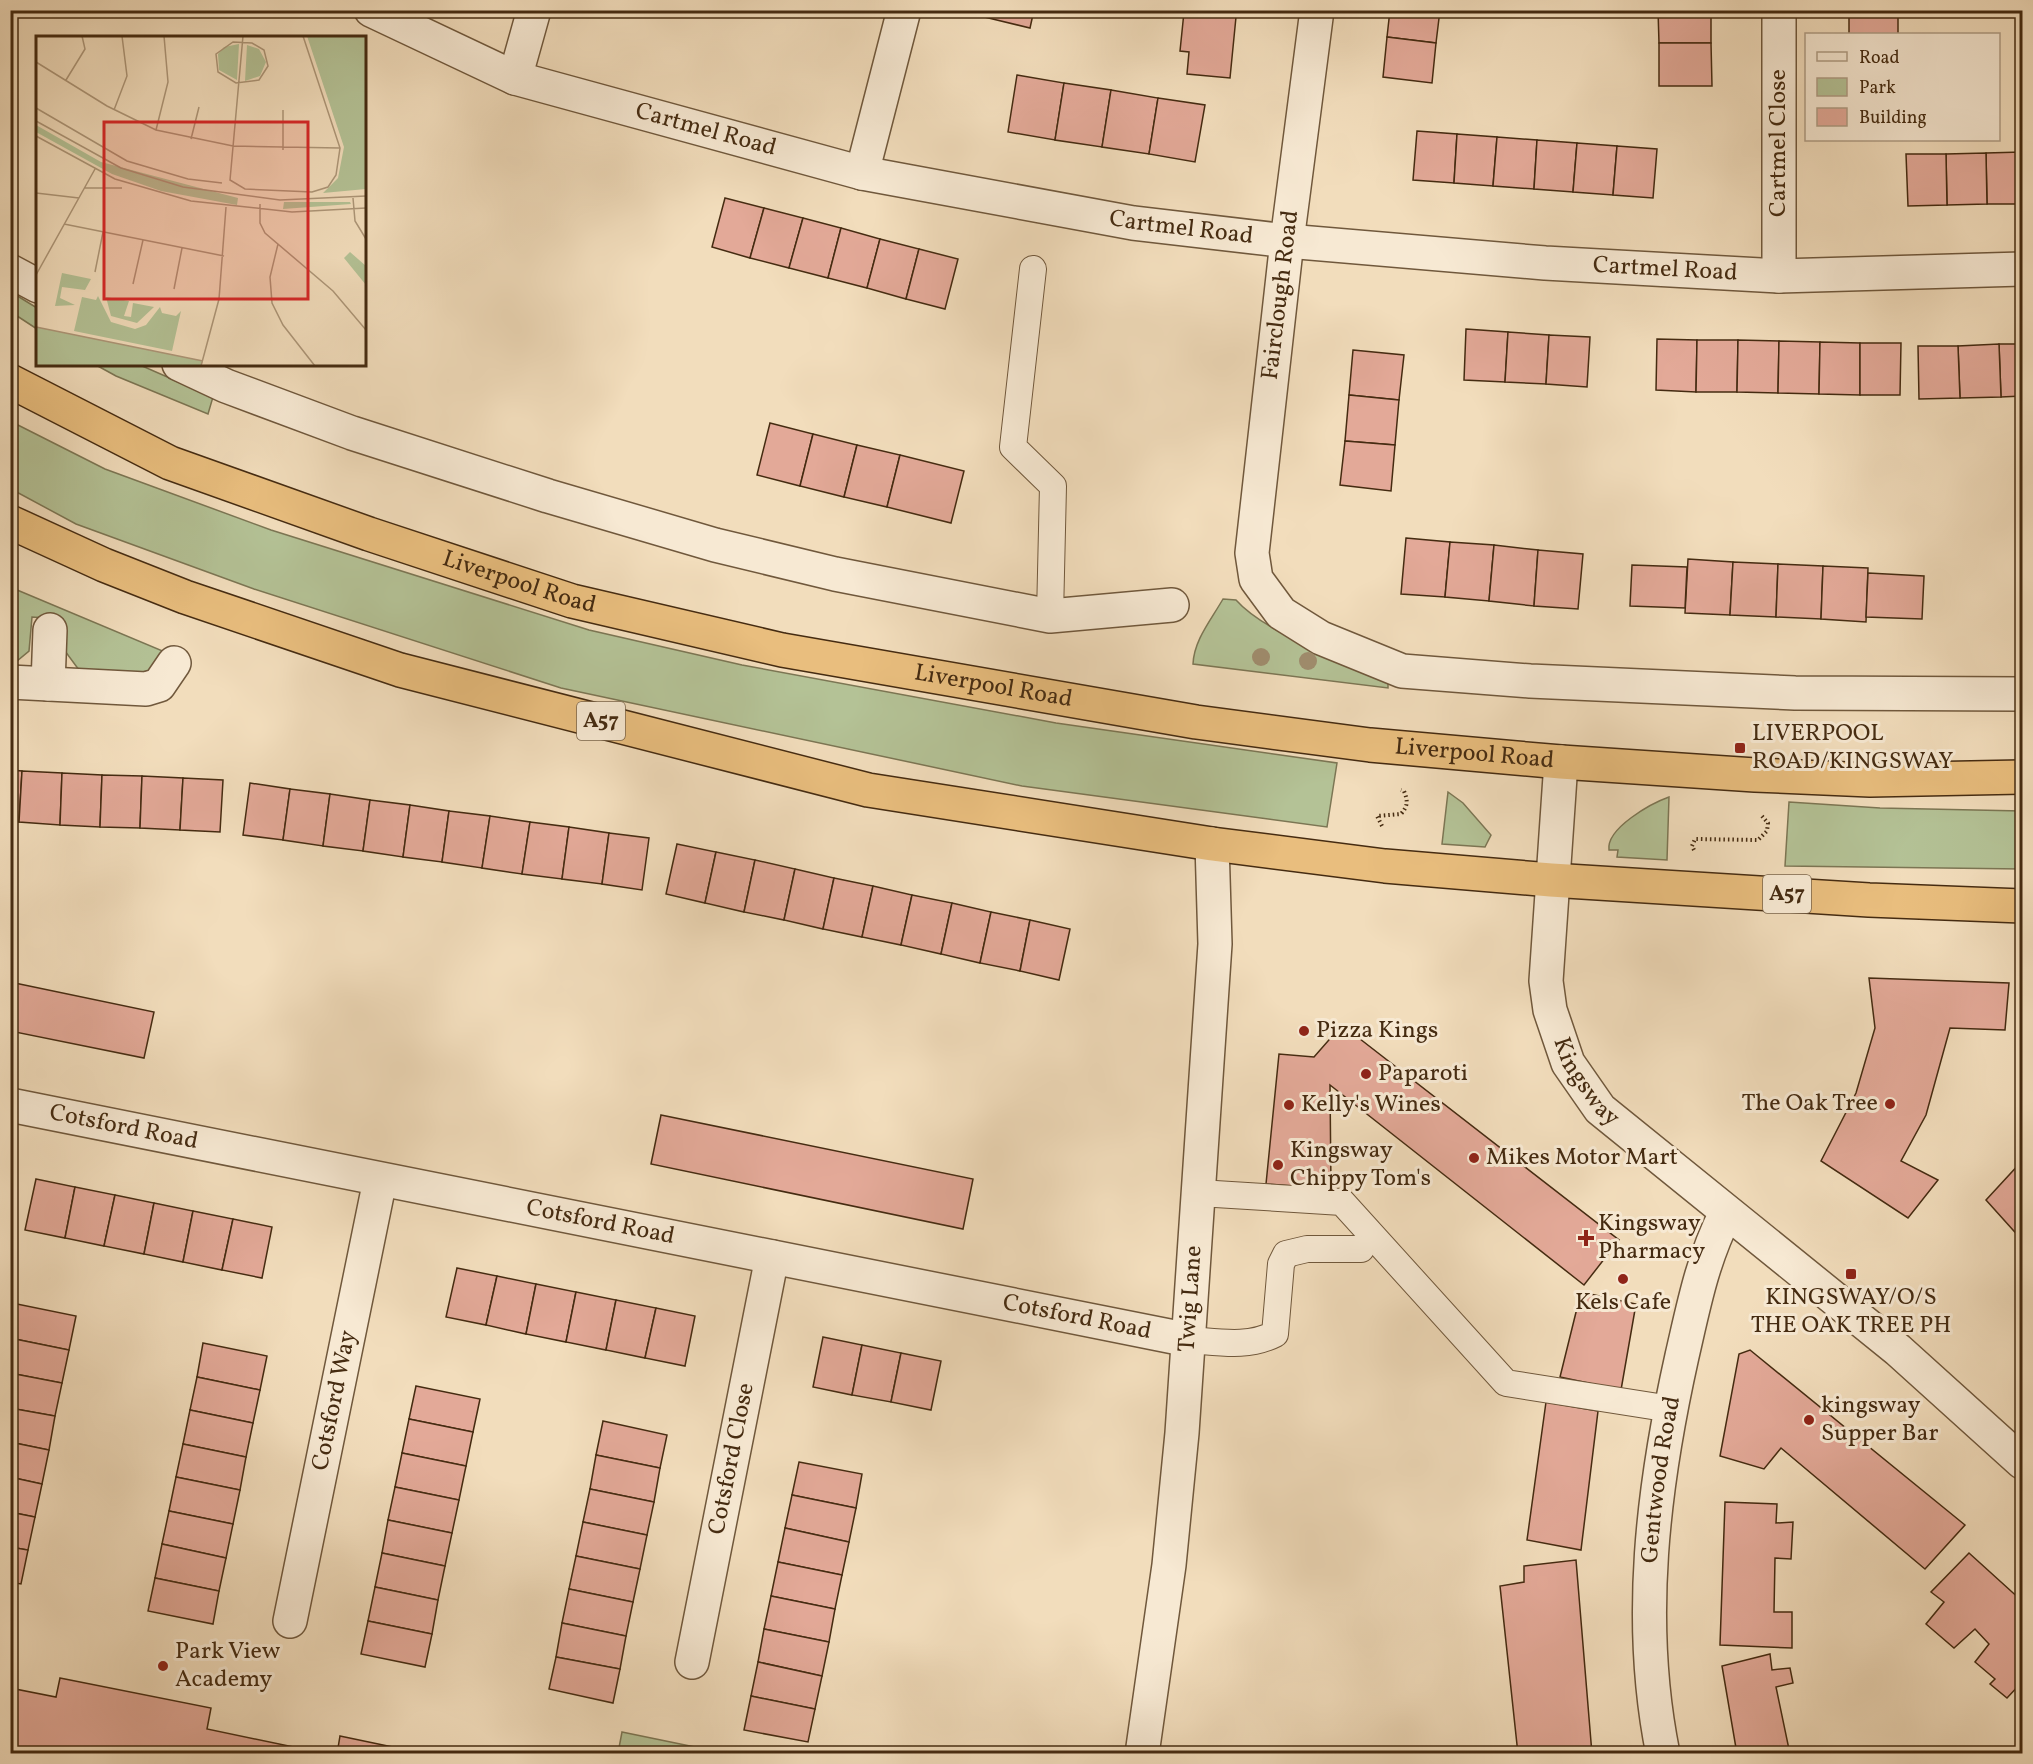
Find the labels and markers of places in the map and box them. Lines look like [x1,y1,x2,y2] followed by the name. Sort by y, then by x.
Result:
[1752,717,1953,779] place label: LIVERPOOL ROAD/KINGSWAY
[1733,741,1747,755] marker: LIVERPOOL ROAD/KINGSWAY
[1316,1014,1438,1048] place label: Pizza Kings
[1297,1024,1311,1038] marker: Pizza Kings
[1378,1057,1468,1091] place label: Paparoti
[1359,1067,1373,1081] marker: Paparoti
[1741,1087,1878,1121] place label: The Oak Tree
[1301,1088,1441,1122] place label: Kelly's Wines
[1883,1097,1897,1111] marker: The Oak Tree
[1282,1098,1296,1112] marker: Kelly's Wines
[1290,1134,1431,1196] place label: Kingsway Chippy Tom's
[1486,1141,1678,1175] place label: Mikes Motor Mart
[1467,1151,1481,1165] marker: Mikes Motor Mart
[1271,1158,1285,1172] marker: Kingsway Chippy Tom's
[1598,1207,1705,1269] place label: Kingsway Pharmacy
[1579,1231,1593,1245] marker: Kingsway Pharmacy
[1844,1267,1858,1281] marker: KINGSWAY/O/S THE OAK TREE PH
[1616,1272,1630,1286] marker: Kels Cafe
[1751,1281,1951,1343] place label: KINGSWAY/O/S THE OAK TREE PH
[1575,1286,1671,1320] place label: Kels Cafe
[1821,1389,1938,1451] place label: kingsway Supper Bar
[1802,1413,1816,1427] marker: kingsway Supper Bar
[175,1635,281,1697] place label: Park View Academy
[156,1659,170,1673] marker: Park View Academy

